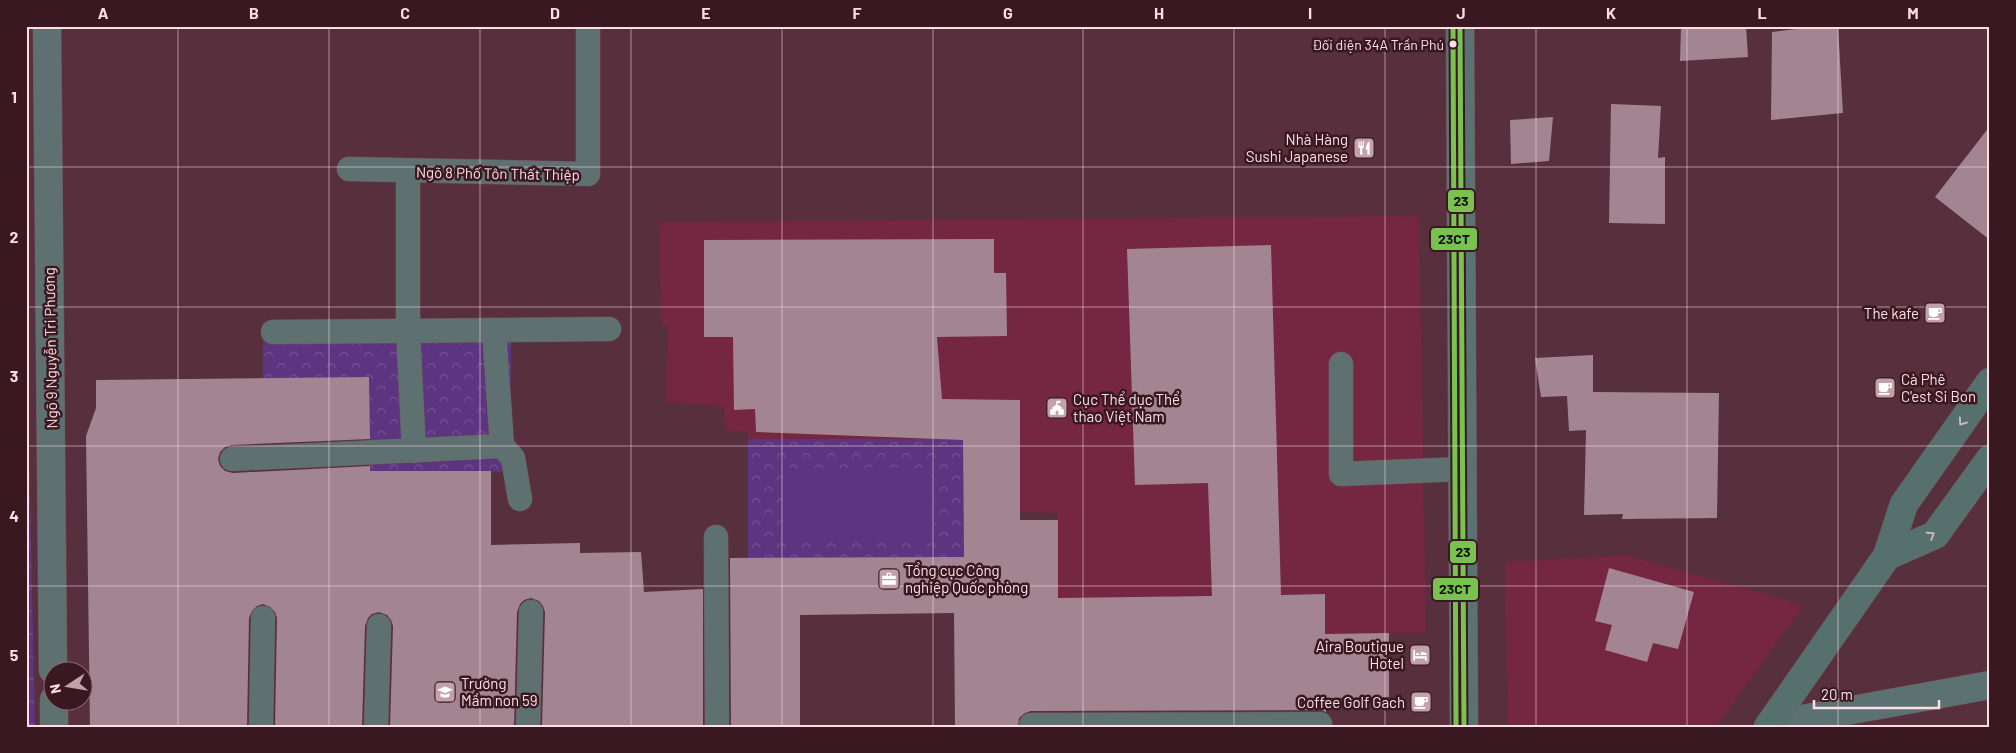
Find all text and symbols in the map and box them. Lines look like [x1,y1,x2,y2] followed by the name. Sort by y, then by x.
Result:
[98,3,109,22] text: A
[249,3,259,22] text: B
[400,3,410,22] text: C
[550,3,560,22] text: D
[701,3,711,22] text: E
[853,3,862,22] text: F
[1003,3,1013,22] text: G
[1154,3,1164,22] text: H
[1308,3,1312,22] text: I
[1456,3,1466,22] text: J
[1606,3,1616,22] text: K
[1757,3,1767,22] text: L
[1907,3,1919,22] text: M
[1312,36,1444,53] place label: Đối diện 34A Trần Phú
[1448,39,1458,49] marker: Đối diện 34A Trần Phú
[11,87,17,106] text: 1
[1246,130,1348,165] place label: Nhà Hàng Sushi Japanese
[1352,136,1376,160] restaurant icon: Nhà Hàng Sushi Japanese
[416,163,580,183] street label: Ngõ 8 Phố Tôn Thất Thiệp
[1447,189,1475,213] line badge: 23
[1453,192,1469,209] text: 23
[10,227,19,246] text: 2
[1430,227,1478,251] line badge: 23CT
[1438,230,1470,247] text: 23CT
[40,267,60,429] street label: Ngõ 9 Nguyễn Tri Phương
[1923,301,1947,325] cafe icon: The kafe
[1864,304,1919,322] place label: The kafe
[10,366,18,385] text: 3
[1901,370,1976,405] place label: Cà Phê C'est Si Bon
[1873,376,1897,400] cafe icon: Cà Phê C'est Si Bon
[1073,390,1180,425] place label: Cục Thể dục Thể thao Việt Nam
[1045,396,1069,420] public building icon: Cục Thể dục Thể thao Việt Nam
[1959,416,1968,426] one-way arrow
[9,506,19,525] text: 4
[1926,532,1935,542] one-way arrow
[1449,540,1477,564] line badge: 23
[1455,543,1471,560] text: 23
[905,561,1028,596] place label: Tổng cục Công nghiệp Quốc phòng
[877,567,901,591] office icon: Tổng cục Công nghiệp Quốc phòng
[1432,577,1479,601] line badge: 23CT
[1439,580,1471,597] text: 23CT
[1316,637,1404,672] place label: Aira Boutique Hotel
[1408,643,1432,667] hotel icon: Aira Boutique Hotel
[10,645,19,664] text: 5
[42,660,92,710] north arrow
[461,674,538,709] place label: Trường Mầm non 59
[1814,678,1938,710] scale bar
[433,680,457,704] school or university icon: Trường Mầm non 59
[46,682,64,695] text: N
[1821,685,1853,703] text: 20 m
[1409,690,1433,714] cafe icon: Coffee Golf Gach
[1297,693,1405,711] place label: Coffee Golf Gach

